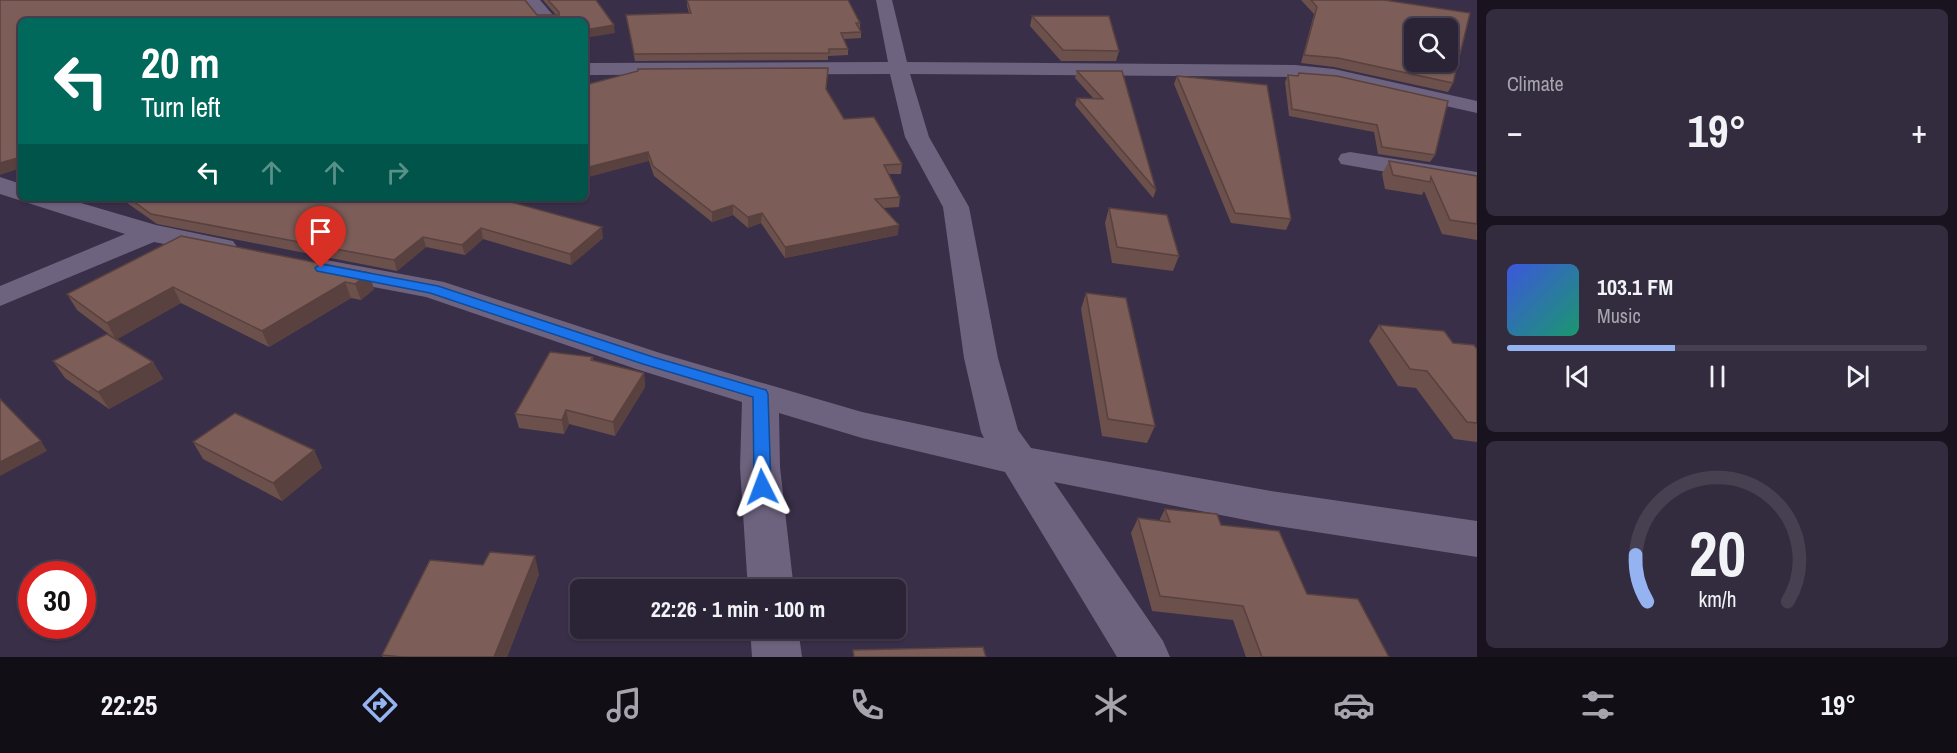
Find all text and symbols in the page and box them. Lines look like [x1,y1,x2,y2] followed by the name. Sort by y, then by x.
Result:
[1404,18,1458,72] map controls
[1404,18,1458,72] button: search
[141,35,220,91] text: 20 m
[42,42,120,120] icon: left
[1507,70,1564,97] text: Climate
[141,89,220,125] text: Turn left
[1687,100,1747,161] text: 19°
[1507,109,1523,153] text: −
[1911,109,1927,153] text: +
[192,156,225,189] icon: left
[255,156,288,189] icon: ahead
[318,156,351,189] icon: ahead
[381,156,414,189] icon: right
[295,206,346,268] pin
[304,215,337,248] icon: arrive
[1597,272,1673,302] text: 103.1 FM
[1597,302,1641,329] text: Music
[1561,360,1594,393] icon: previous
[1701,360,1734,393] icon: pause
[1841,360,1874,393] icon: next
[730,455,794,519] position arrow
[1689,511,1745,595] text: 20
[18,561,96,639] speed limit sign: 30
[1698,585,1736,614] text: km/h
[651,594,825,624] text: 22:26 · 1 min · 100 m
[359,684,401,726] icon: directions
[603,684,645,726] icon: music
[846,684,888,726] icon: phone
[1090,684,1132,726] icon: climate
[1333,684,1375,726] icon: car
[1577,684,1619,726] icon: filters
[101,687,157,723] text: 22:25
[1821,687,1856,723] text: 19°

